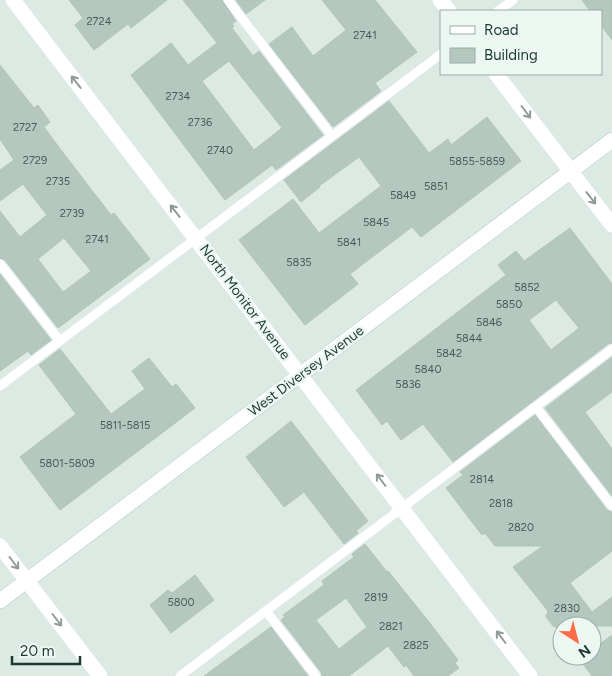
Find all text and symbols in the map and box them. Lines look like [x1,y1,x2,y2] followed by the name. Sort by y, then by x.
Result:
[440,10,602,75] legend
[86,15,112,28] house number: 2724
[484,21,519,39] text: Road
[353,29,377,42] house number: 2741
[484,46,538,64] text: Building
[71,75,81,89] one-way arrow
[166,90,191,103] house number: 2734
[520,106,531,119] one-way arrow
[188,116,212,129] house number: 2736
[13,121,37,134] house number: 2727
[207,144,233,157] house number: 2740
[23,154,47,167] house number: 2729
[449,155,505,168] house number: 5855-5859
[46,175,70,188] house number: 2735
[424,180,448,193] house number: 5851
[390,189,416,202] house number: 5849
[586,191,597,204] one-way arrow
[170,204,180,218] one-way arrow
[60,207,84,220] house number: 2739
[363,216,389,229] house number: 5845
[85,233,109,246] house number: 2741
[337,236,361,249] house number: 5841
[196,241,294,363] street label: North Monitor Avenue
[286,256,312,269] house number: 5835
[514,281,540,294] house number: 5852
[496,298,522,311] house number: 5850
[476,316,502,329] house number: 5846
[245,322,367,420] street label: West Diversey Avenue
[456,332,483,345] house number: 5844
[436,347,462,360] house number: 5842
[415,363,441,376] house number: 5840
[395,378,421,391] house number: 5836
[100,419,150,432] house number: 5811-5815
[39,457,95,470] house number: 5801-5809
[376,473,386,487] one-way arrow
[470,473,494,486] house number: 2814
[489,497,513,510] house number: 2818
[508,521,534,534] house number: 2820
[8,557,19,570] one-way arrow
[364,591,388,604] house number: 2819
[167,596,195,609] house number: 5800
[554,602,580,615] house number: 2830
[51,613,62,626] one-way arrow
[552,616,602,666] north arrow
[379,620,403,633] house number: 2821
[496,630,506,644] one-way arrow
[12,634,80,666] scale bar
[403,639,429,652] house number: 2825
[575,641,594,661] text: N
[20,642,54,660] text: 20 m

